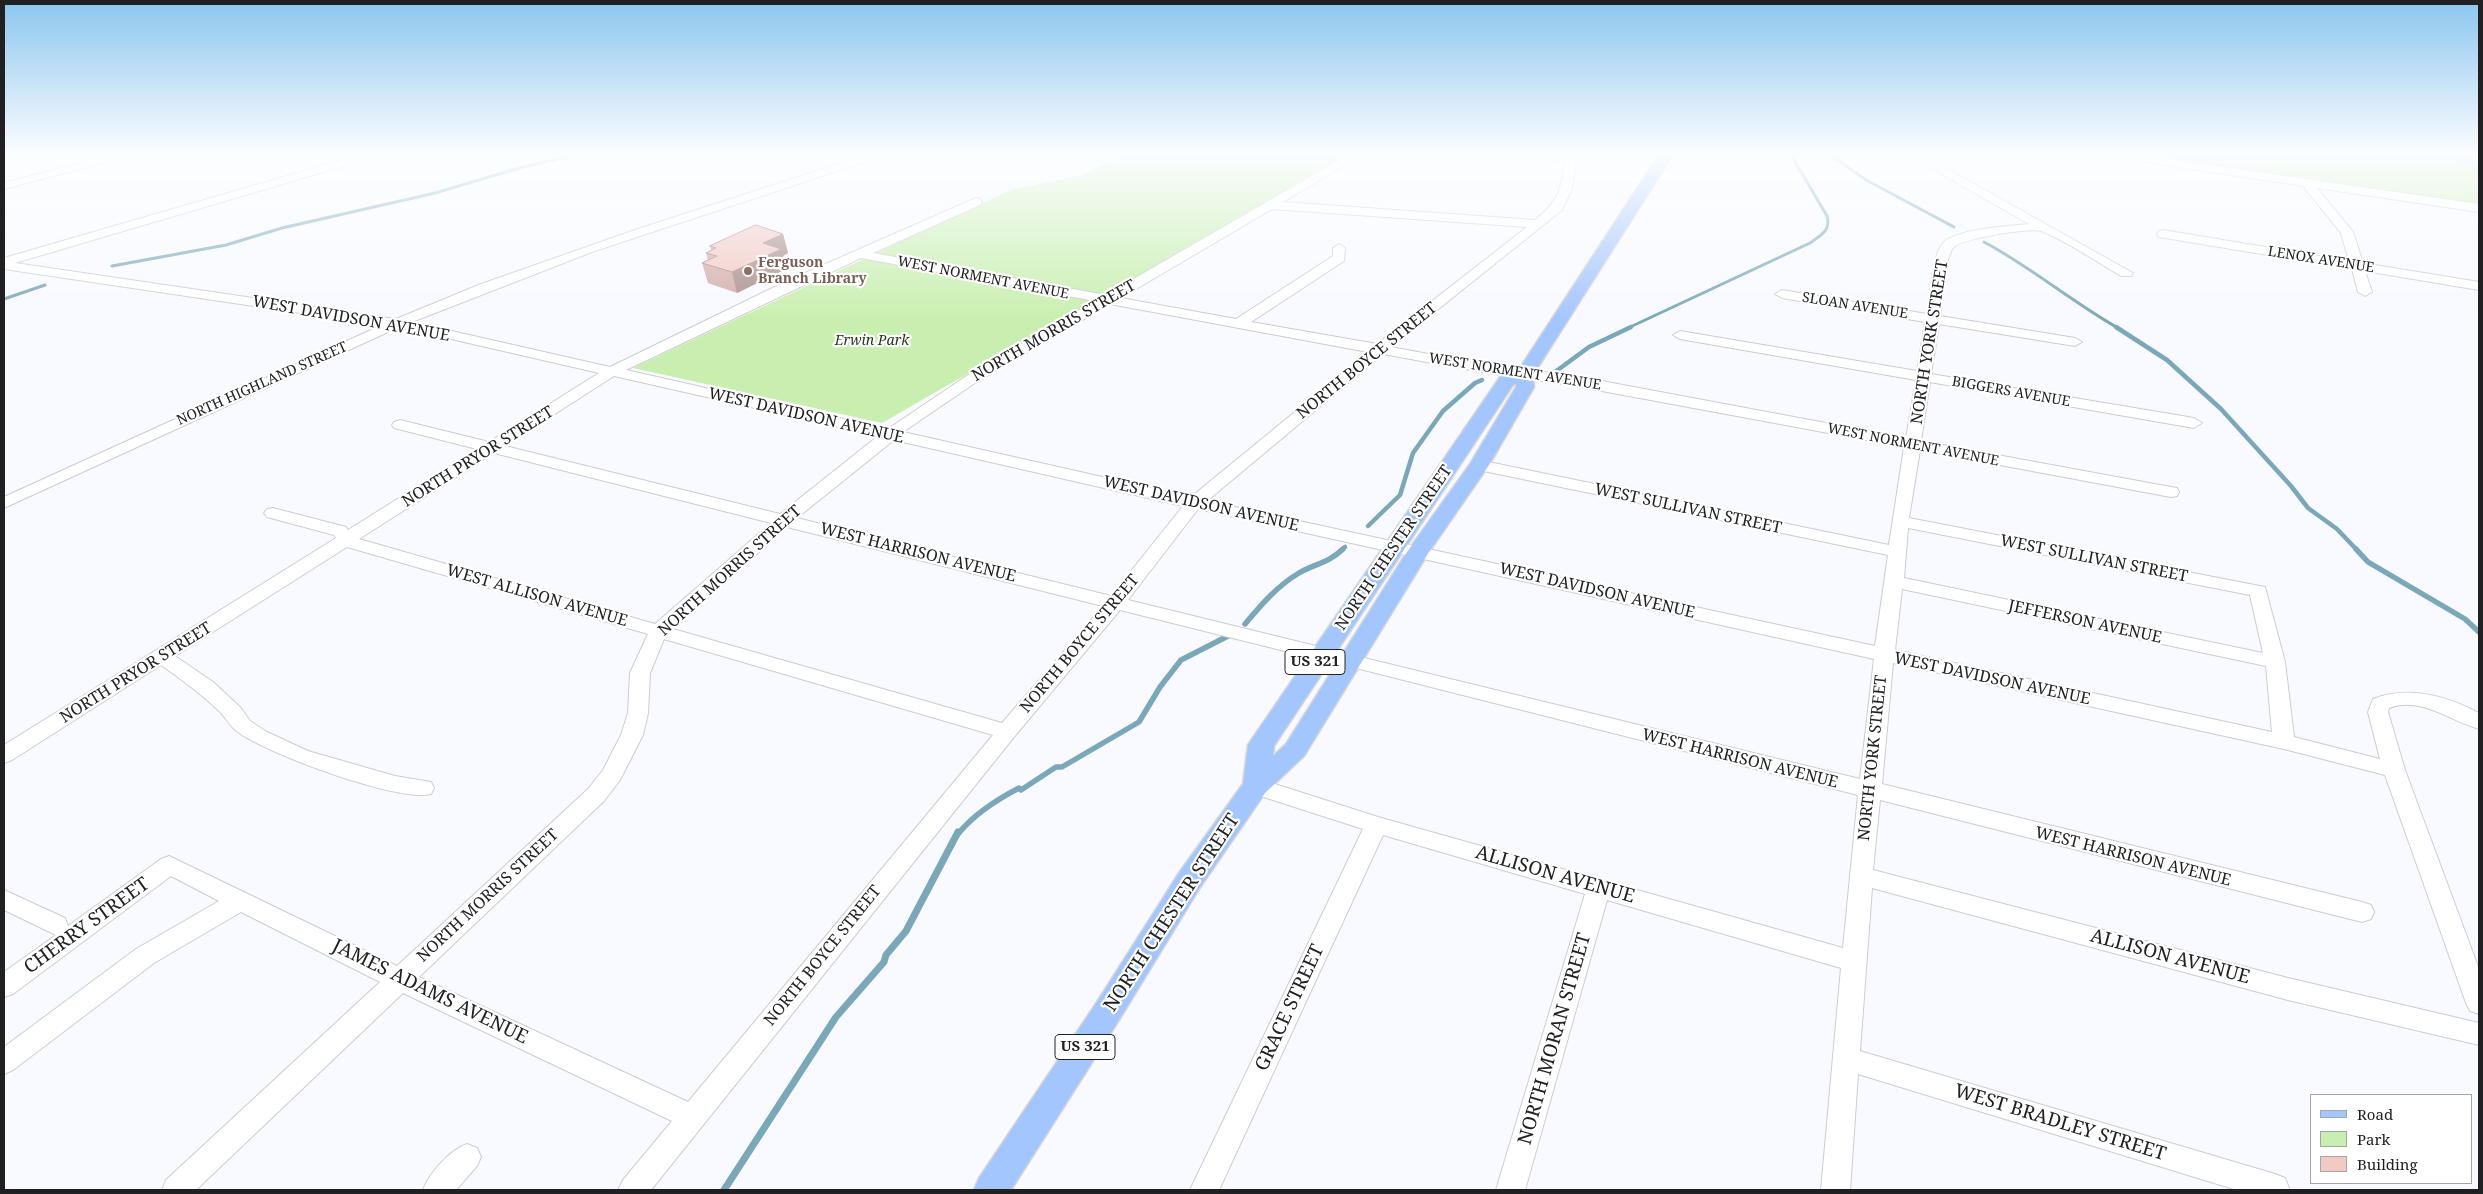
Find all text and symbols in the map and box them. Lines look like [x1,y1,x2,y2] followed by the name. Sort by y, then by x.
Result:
[2267,243,2375,277] street label: LENOX AVENUE
[896,253,1070,303] street label: WEST NORMENT AVENUE
[758,255,867,288] place label: Ferguson Branch Library
[1907,258,1953,426] street label: NORTH YORK STREET
[742,265,754,277] marker: Ferguson Branch Library
[969,276,1139,386] street label: NORTH MORRIS STREET
[1801,289,1909,323] street label: SLOAN AVENUE
[251,292,451,346] street label: WEST DAVIDSON AVENUE
[1293,299,1441,423] street label: NORTH BOYCE STREET
[835,333,909,349] park label: Erwin Park
[174,339,350,429] street label: NORTH HIGHLAND STREET
[1428,350,1602,394] street label: WEST NORMENT AVENUE
[1951,373,2071,411] street label: BIGGERS AVENUE
[706,384,906,448] street label: WEST DAVIDSON AVENUE
[399,402,557,512] street label: NORTH PRYOR STREET
[1826,420,2000,470] street label: WEST NORMENT AVENUE
[1332,462,1456,634] street label: NORTH CHESTER STREET
[1101,472,1301,536] street label: WEST DAVIDSON AVENUE
[1593,480,1783,538] street label: WEST SULLIVAN STREET
[654,502,806,640] street label: NORTH MORRIS STREET
[818,519,1018,587] street label: WEST HARRISON AVENUE
[1999,531,2189,587] street label: WEST SULLIVAN STREET
[1497,559,1697,623] street label: WEST DAVIDSON AVENUE
[444,561,630,631] street label: WEST ALLISON AVENUE
[1017,571,1143,717] street label: NORTH BOYCE STREET
[2007,596,2163,648] street label: JEFFERSON AVENUE
[57,618,215,728] street label: NORTH PRYOR STREET
[1892,649,2092,709] street label: WEST DAVIDSON AVENUE
[1285,650,1345,674] road number: US 321
[1855,674,1891,842] street label: NORTH YORK STREET
[1640,725,1840,793] street label: WEST HARRISON AVENUE
[1099,810,1245,1016] street label: NORTH CHESTER STREET
[2033,823,2233,891] street label: WEST HARRISON AVENUE
[413,826,563,966] street label: NORTH MORRIS STREET
[1473,841,1637,909] street label: ALLISON AVENUE
[20,873,154,979] street label: CHERRY STREET
[761,882,885,1030] street label: NORTH BOYCE STREET
[2088,925,2252,989] street label: ALLISON AVENUE
[1514,931,1596,1147] street label: NORTH MORAN STREET
[328,935,532,1049] street label: JAMES ADAMS AVENUE
[1251,941,1329,1075] street label: GRACE STREET
[1055,1034,1115,1060] road number: US 321
[1952,1080,2168,1166] street label: WEST BRADLEY STREET
[2310,1094,2473,1184] legend
[2357,1104,2393,1124] text: Road
[2357,1129,2390,1149] text: Park
[2357,1154,2418,1174] text: Building

